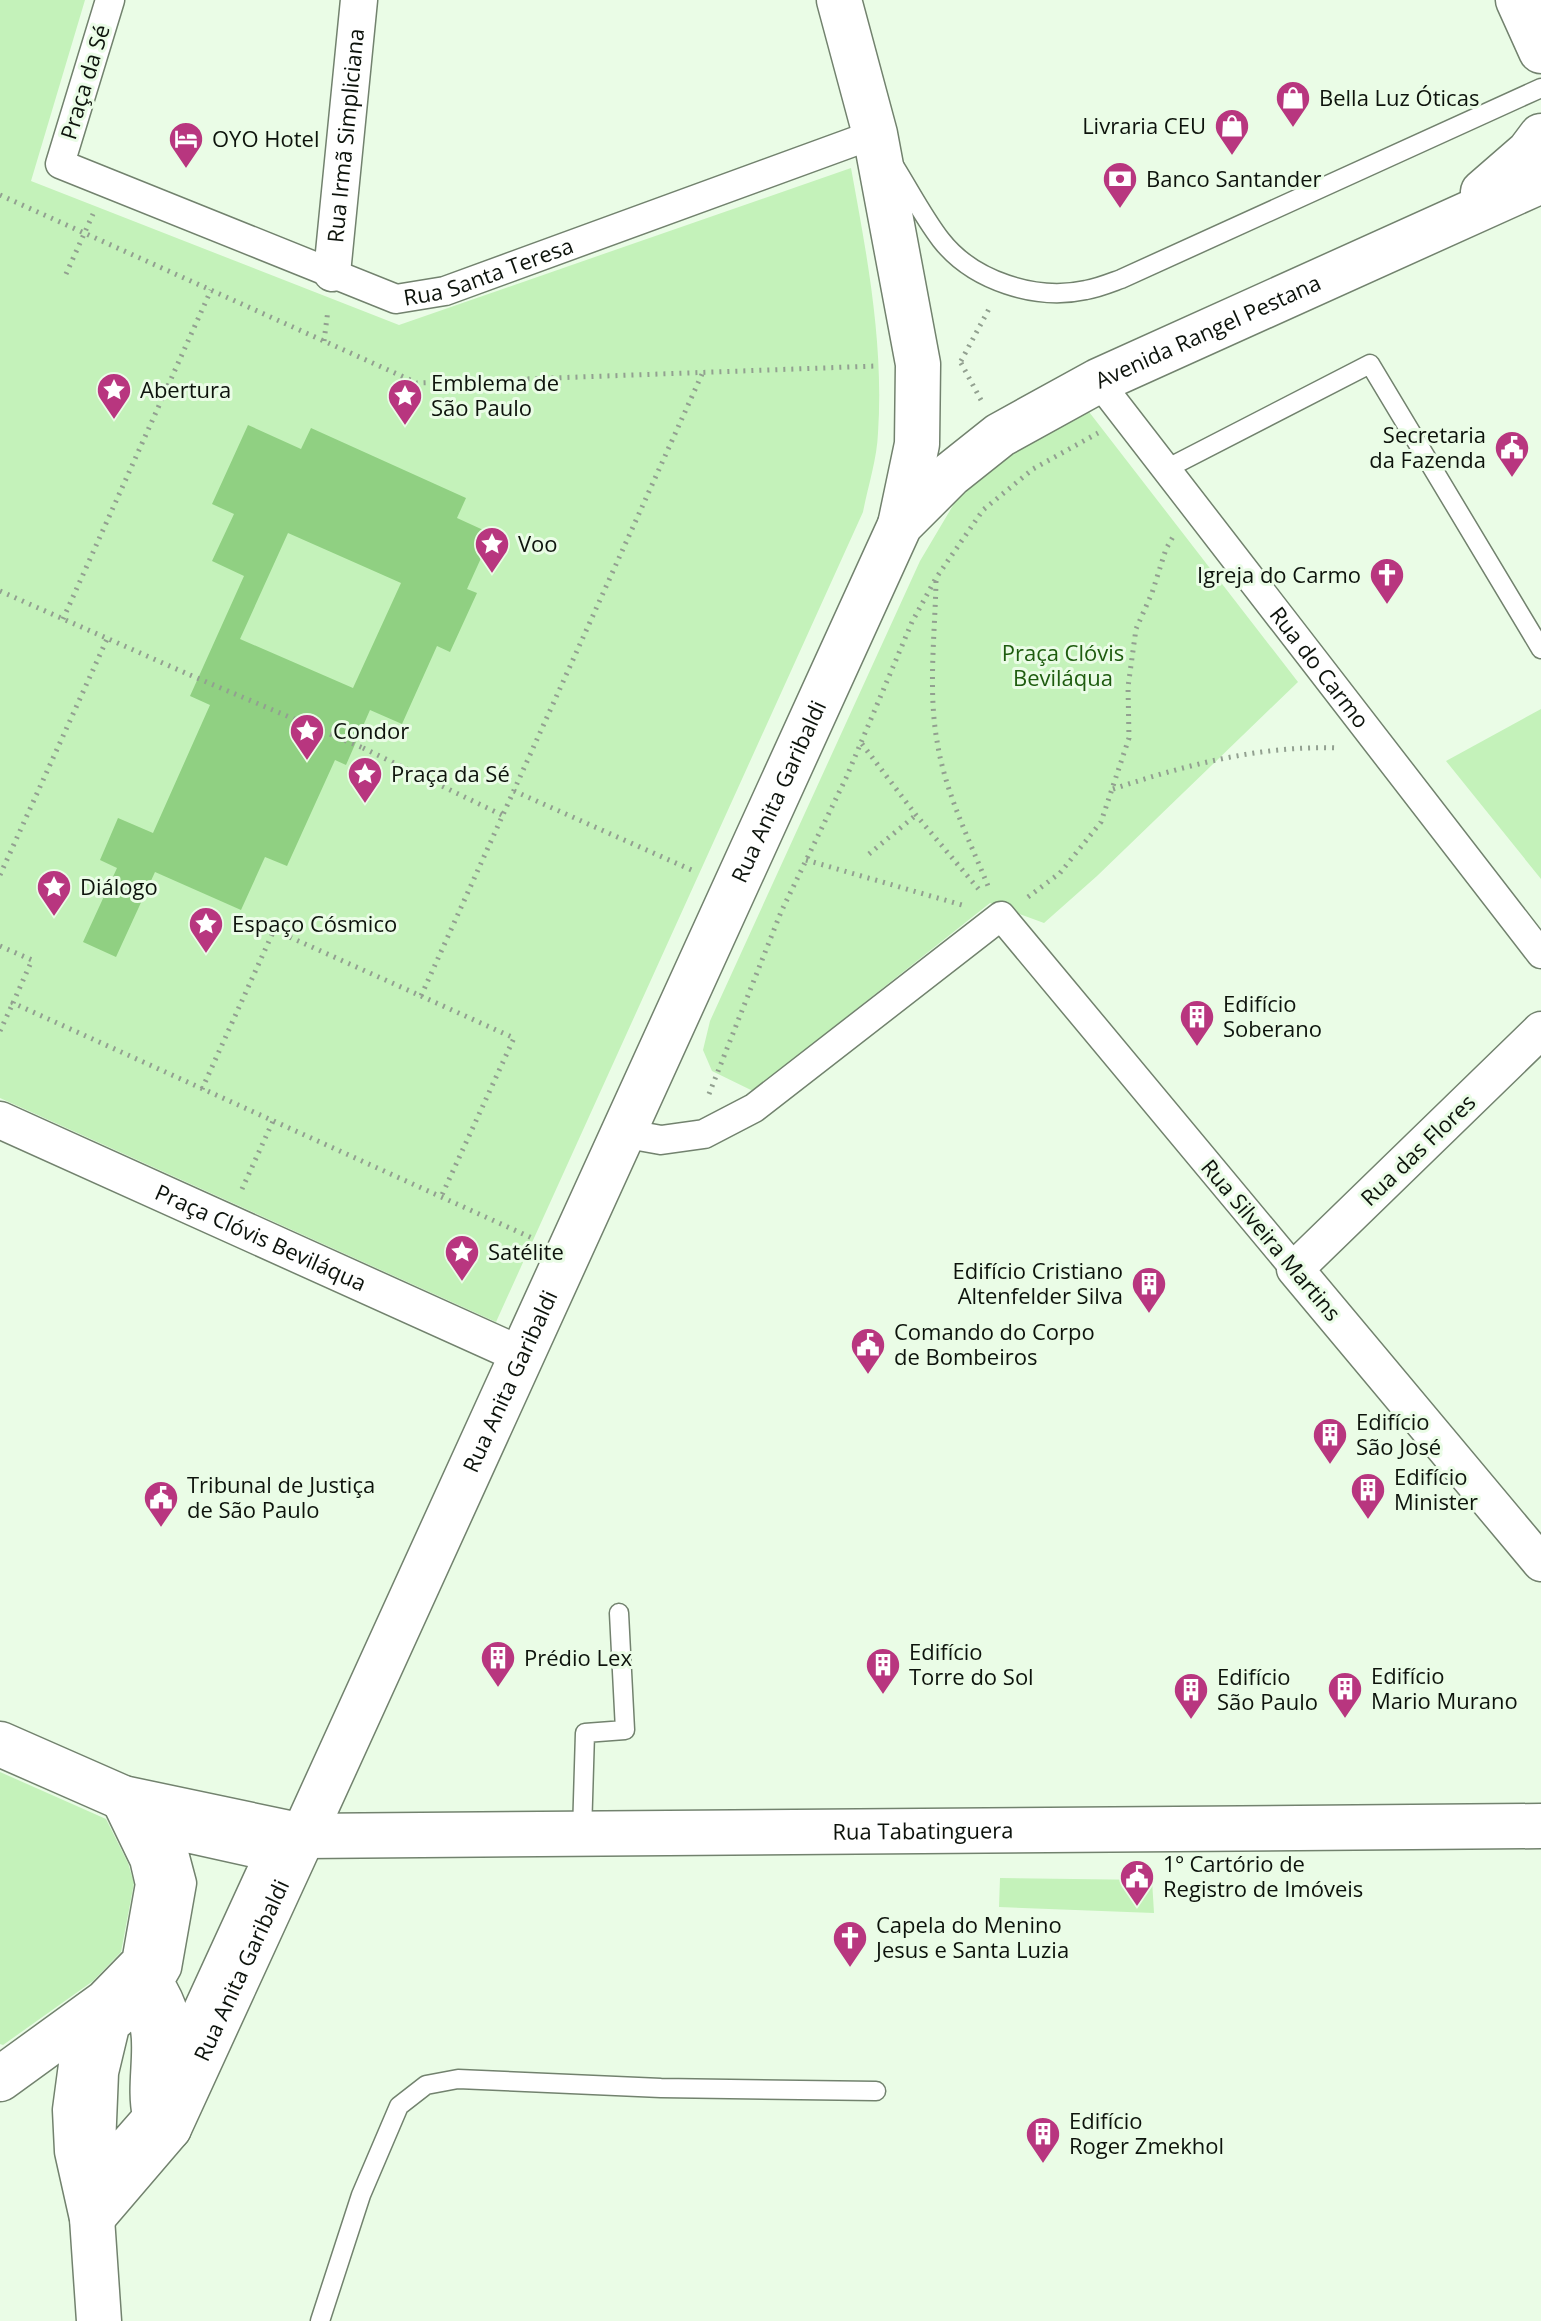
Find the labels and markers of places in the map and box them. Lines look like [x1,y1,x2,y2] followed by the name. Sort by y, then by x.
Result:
[1274,79,1312,129] shop icon: Bella Luz Óticas
[1319,82,1479,112] place label: Bella Luz Óticas
[1213,107,1251,157] shop icon: Livraria CEU
[1082,110,1206,140] place label: Livraria CEU
[167,120,205,170] hotel icon: OYO Hotel
[212,123,319,153] place label: OYO Hotel
[1101,160,1139,210] bank icon: Banco Santander
[1146,163,1322,193] place label: Banco Santander
[431,367,559,422] place label: Emblema de São Paulo
[95,371,133,421] place icon: Abertura
[140,374,231,404] place label: Abertura
[386,377,424,427] place icon: Emblema de São Paulo
[1369,419,1486,474] place label: Secretaria da Fazenda
[1493,429,1531,479] public building icon: Secretaria da Fazenda
[473,525,511,575] place icon: Voo
[518,528,558,558] place label: Voo
[1368,556,1406,606] church icon: Igreja do Carmo
[1197,559,1361,589] place label: Igreja do Carmo
[288,712,326,762] place icon: Condor
[333,715,409,745] place label: Condor
[346,755,384,805] place icon: Praça da Sé
[391,758,510,788] place label: Praça da Sé
[35,868,73,918] place icon: Diálogo
[80,871,158,901] place label: Diálogo
[187,905,225,955] place icon: Espaço Cósmico
[232,908,397,938] place label: Espaço Cósmico
[1223,988,1322,1043] place label: Edifício Soberano
[1178,998,1216,1048] building icon: Edifício Soberano
[443,1233,481,1283] place icon: Satélite
[488,1236,564,1266] place label: Satélite
[953,1255,1123,1310] place label: Edifício Cristiano Altenfelder Silva
[1130,1265,1168,1315] building icon: Edifício Cristiano Altenfelder Silva
[894,1316,1095,1371] place label: Comando do Corpo de Bombeiros
[849,1326,887,1376] public building icon: Comando do Corpo de Bombeiros
[1356,1406,1441,1461] place label: Edifício São José
[1311,1416,1349,1466] building icon: Edifício São José
[1394,1461,1478,1516] place label: Edifício Minister
[187,1469,375,1524] place label: Tribunal de Justiça de São Paulo
[1349,1471,1387,1521] building icon: Edifício Minister
[142,1479,180,1529] public building icon: Tribunal de Justiça de São Paulo
[909,1636,1034,1691] place label: Edifício Torre do Sol
[479,1639,517,1689] building icon: Prédio Lex
[524,1642,632,1672] place label: Prédio Lex
[864,1646,902,1696] building icon: Edifício Torre do Sol
[1371,1660,1518,1715] place label: Edifício Mario Murano
[1217,1661,1318,1716] place label: Edifício São Paulo
[1326,1670,1364,1720] building icon: Edifício Mario Murano
[1172,1671,1210,1721] building icon: Edifício São Paulo
[1163,1848,1363,1903] place label: 1º Cartório de Registro de Imóveis
[1118,1858,1156,1908] public building icon: 1º Cartório de Registro de Imóveis
[874,1909,1069,1964] place label: Capela do Menino Jesus e Santa Luzia
[831,1919,869,1969] church icon: Capela do Menino Jesus e Santa Luzia
[1069,2105,1224,2160] place label: Edifício Roger Zmekhol
[1024,2115,1062,2165] building icon: Edifício Roger Zmekhol

